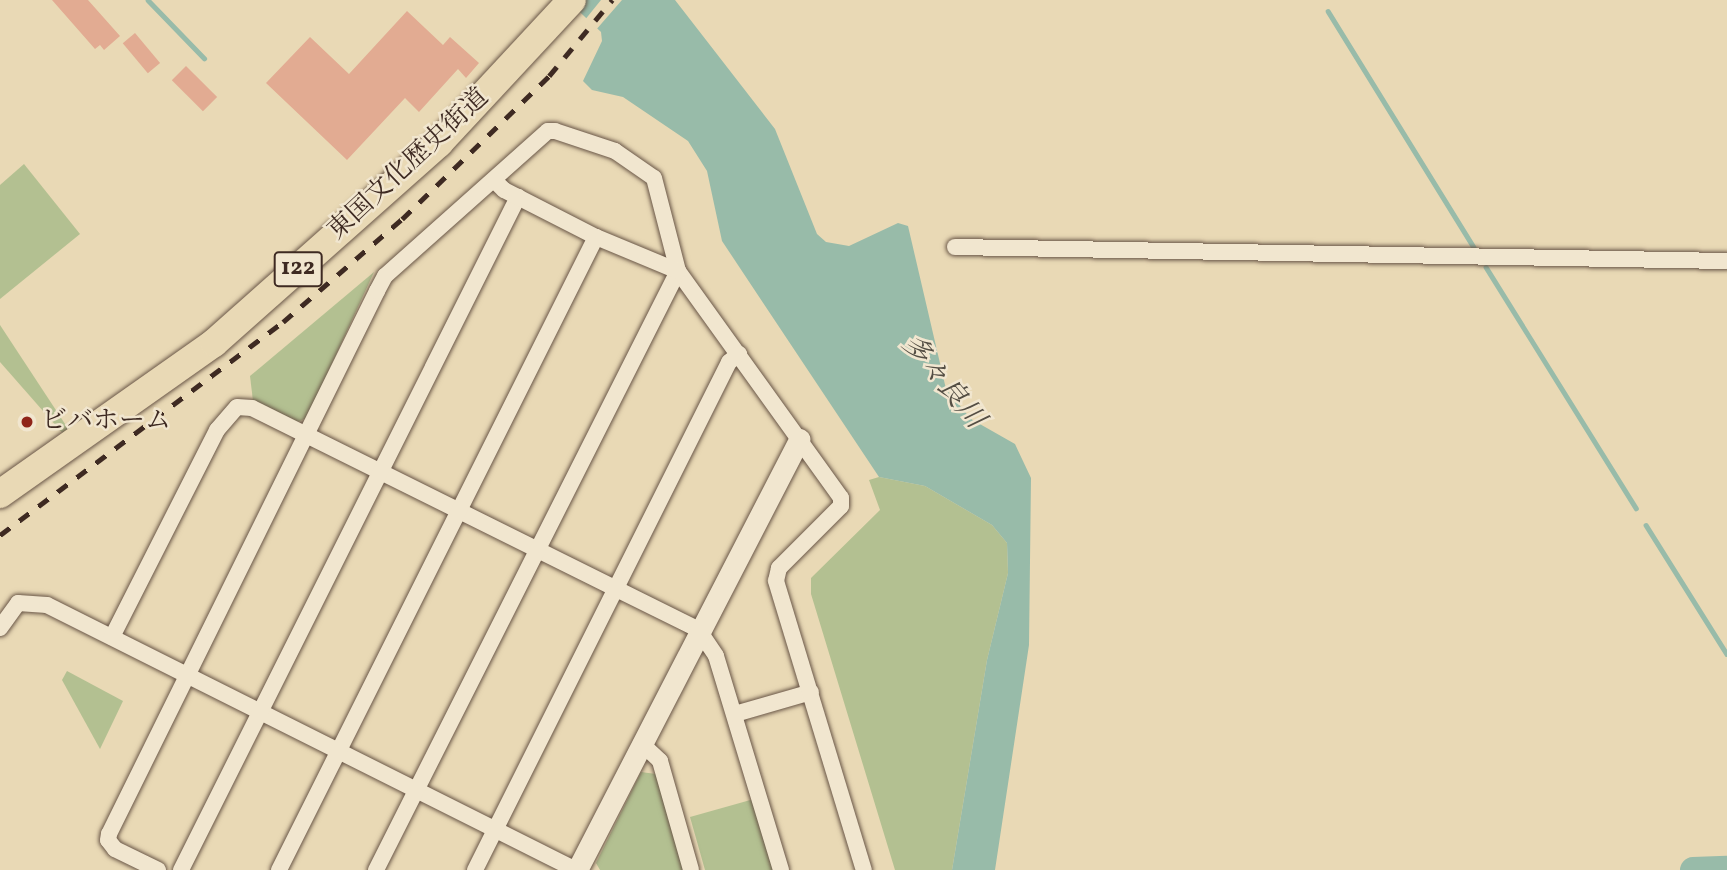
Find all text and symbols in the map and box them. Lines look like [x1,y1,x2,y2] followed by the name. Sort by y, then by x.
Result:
[322,83,496,247] street label: 東国文化歴史街道
[274,248,322,290] road number: 122
[893,328,991,436] water label: 多々良川
[41,406,171,438] place label: ビバホーム
[19,414,35,430] marker: ビバホーム

